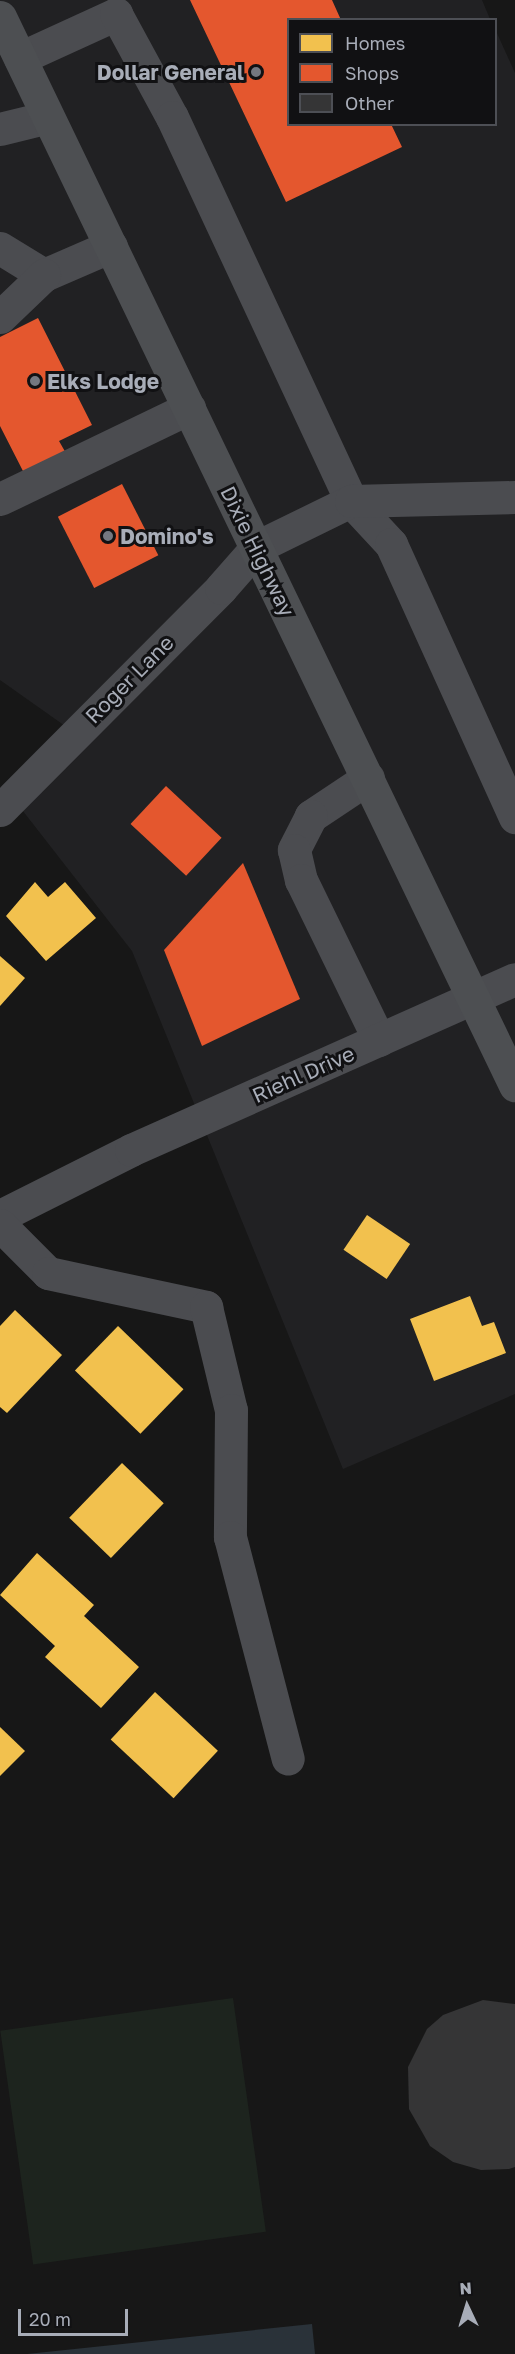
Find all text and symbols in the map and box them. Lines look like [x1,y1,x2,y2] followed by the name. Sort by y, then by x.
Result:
[287,18,497,126] legend
[345,32,405,54] text: Homes
[97,59,244,85] place label: Dollar General
[345,62,399,84] text: Shops
[249,65,263,79] marker: Dollar General
[345,92,394,114] text: Other
[47,368,159,394] place label: Elks Lodge
[28,374,42,388] marker: Elks Lodge
[216,482,300,620] street label: Dixie Highway
[120,523,214,549] place label: Domino's
[101,529,115,543] marker: Domino's
[80,630,178,728] street label: Roger Lane
[248,1040,358,1108] street label: Riehl Drive
[437,2276,497,2336] north arrow
[459,2278,473,2298] text: N
[21,2297,130,2335] scale bar
[29,2308,71,2330] text: 20 m

